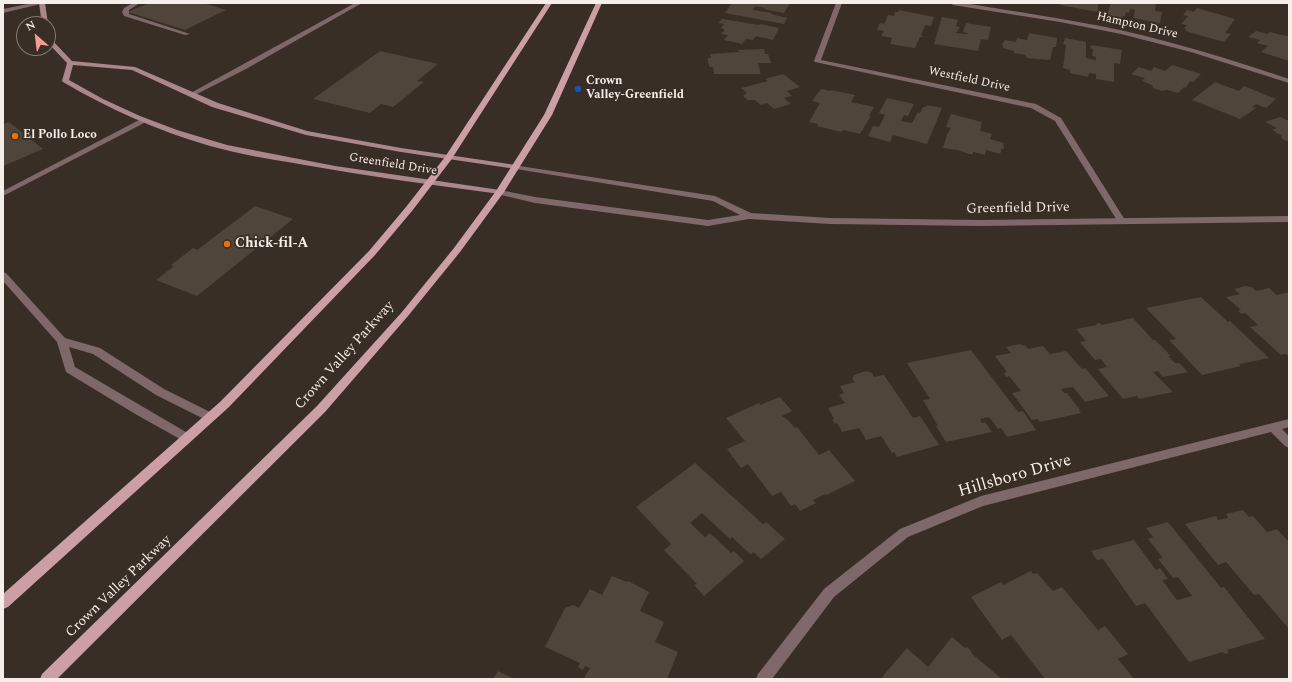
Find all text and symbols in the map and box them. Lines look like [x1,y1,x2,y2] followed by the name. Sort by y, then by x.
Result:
[1095,10,1179,42] street label: Hampton Drive
[16,16,56,56] north arrow
[23,16,39,35] text: N
[927,64,1011,96] street label: Westfield Drive
[586,75,684,103] place label: Crown Valley-Greenfield
[573,84,583,94] marker: Crown Valley-Greenfield
[23,129,97,143] place label: El Pollo Loco
[10,131,20,141] marker: El Pollo Loco
[348,151,438,179] street label: Greenfield Drive
[966,200,1070,218] street label: Greenfield Drive
[235,236,308,252] place label: Chick-fil-A
[222,239,232,249] marker: Chick-fil-A
[292,298,398,414] street label: Crown Valley Parkway
[956,451,1074,503] street label: Hillsboro Drive
[63,532,175,642] street label: Crown Valley Parkway

